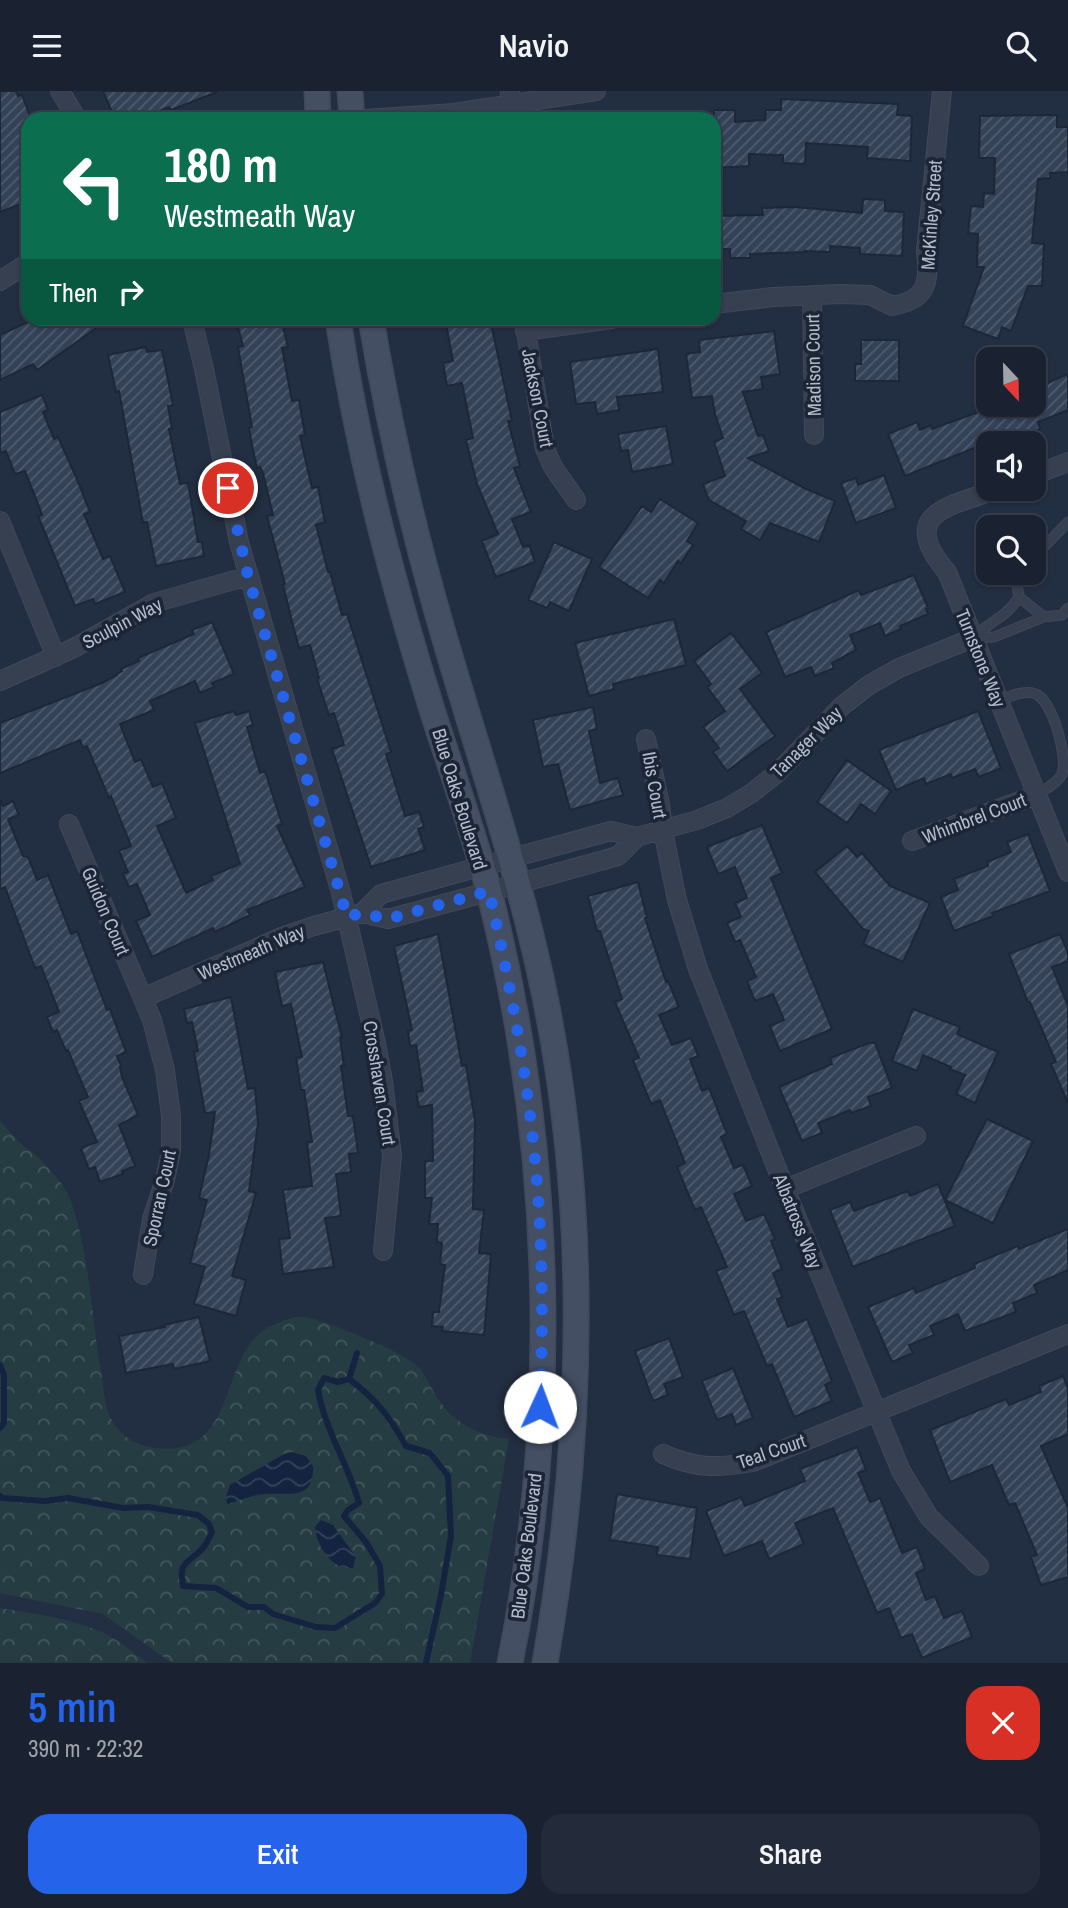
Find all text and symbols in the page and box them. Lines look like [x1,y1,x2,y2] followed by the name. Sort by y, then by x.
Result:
[499,24,569,67] text: Navio
[28,27,66,65] icon: menu
[1002,27,1040,65] icon: search
[164,131,278,197] text: 180 m
[49,140,140,231] icon: left
[914,159,948,271] street label: McKinley Street
[164,194,355,237] text: Westmeath Way
[112,273,150,311] icon: right
[49,275,98,310] text: Then
[799,313,827,416] street label: Madison Court
[516,347,560,450] street label: Jackson Court
[976,347,1046,417] north arrow
[976,347,1046,585] map controls
[976,431,1046,501] button: sound
[198,458,258,518] pin
[209,469,247,507] icon: arrive
[976,515,1046,585] button: search
[78,591,167,655] street label: Sculpin Way
[950,605,1013,711] street label: Turnstone Way
[764,700,848,784] street label: Tanager Way
[426,725,494,873] street label: Blue Oaks Boulevard
[636,749,674,821] street label: Ibis Court
[918,786,1030,850] street label: Whimbrel Court
[76,863,136,960] street label: Guidon Court
[194,918,308,986] street label: Westmeath Way
[357,1019,403,1148] street label: Crosshaven Court
[136,1147,182,1249] street label: Sporran Court
[767,1169,829,1272] street label: Albatross Way
[503,1370,577,1444] position arrow
[733,1427,809,1475] street label: Teal Court
[504,1472,548,1620] street label: Blue Oaks Boulevard
[28,1679,117,1735] text: 5 min
[966,1686,1040,1760] button: close
[28,1733,143,1764] text: 390 m · 22:32
[28,1814,527,1894] button: Exit
[541,1814,1040,1894] button: Share

